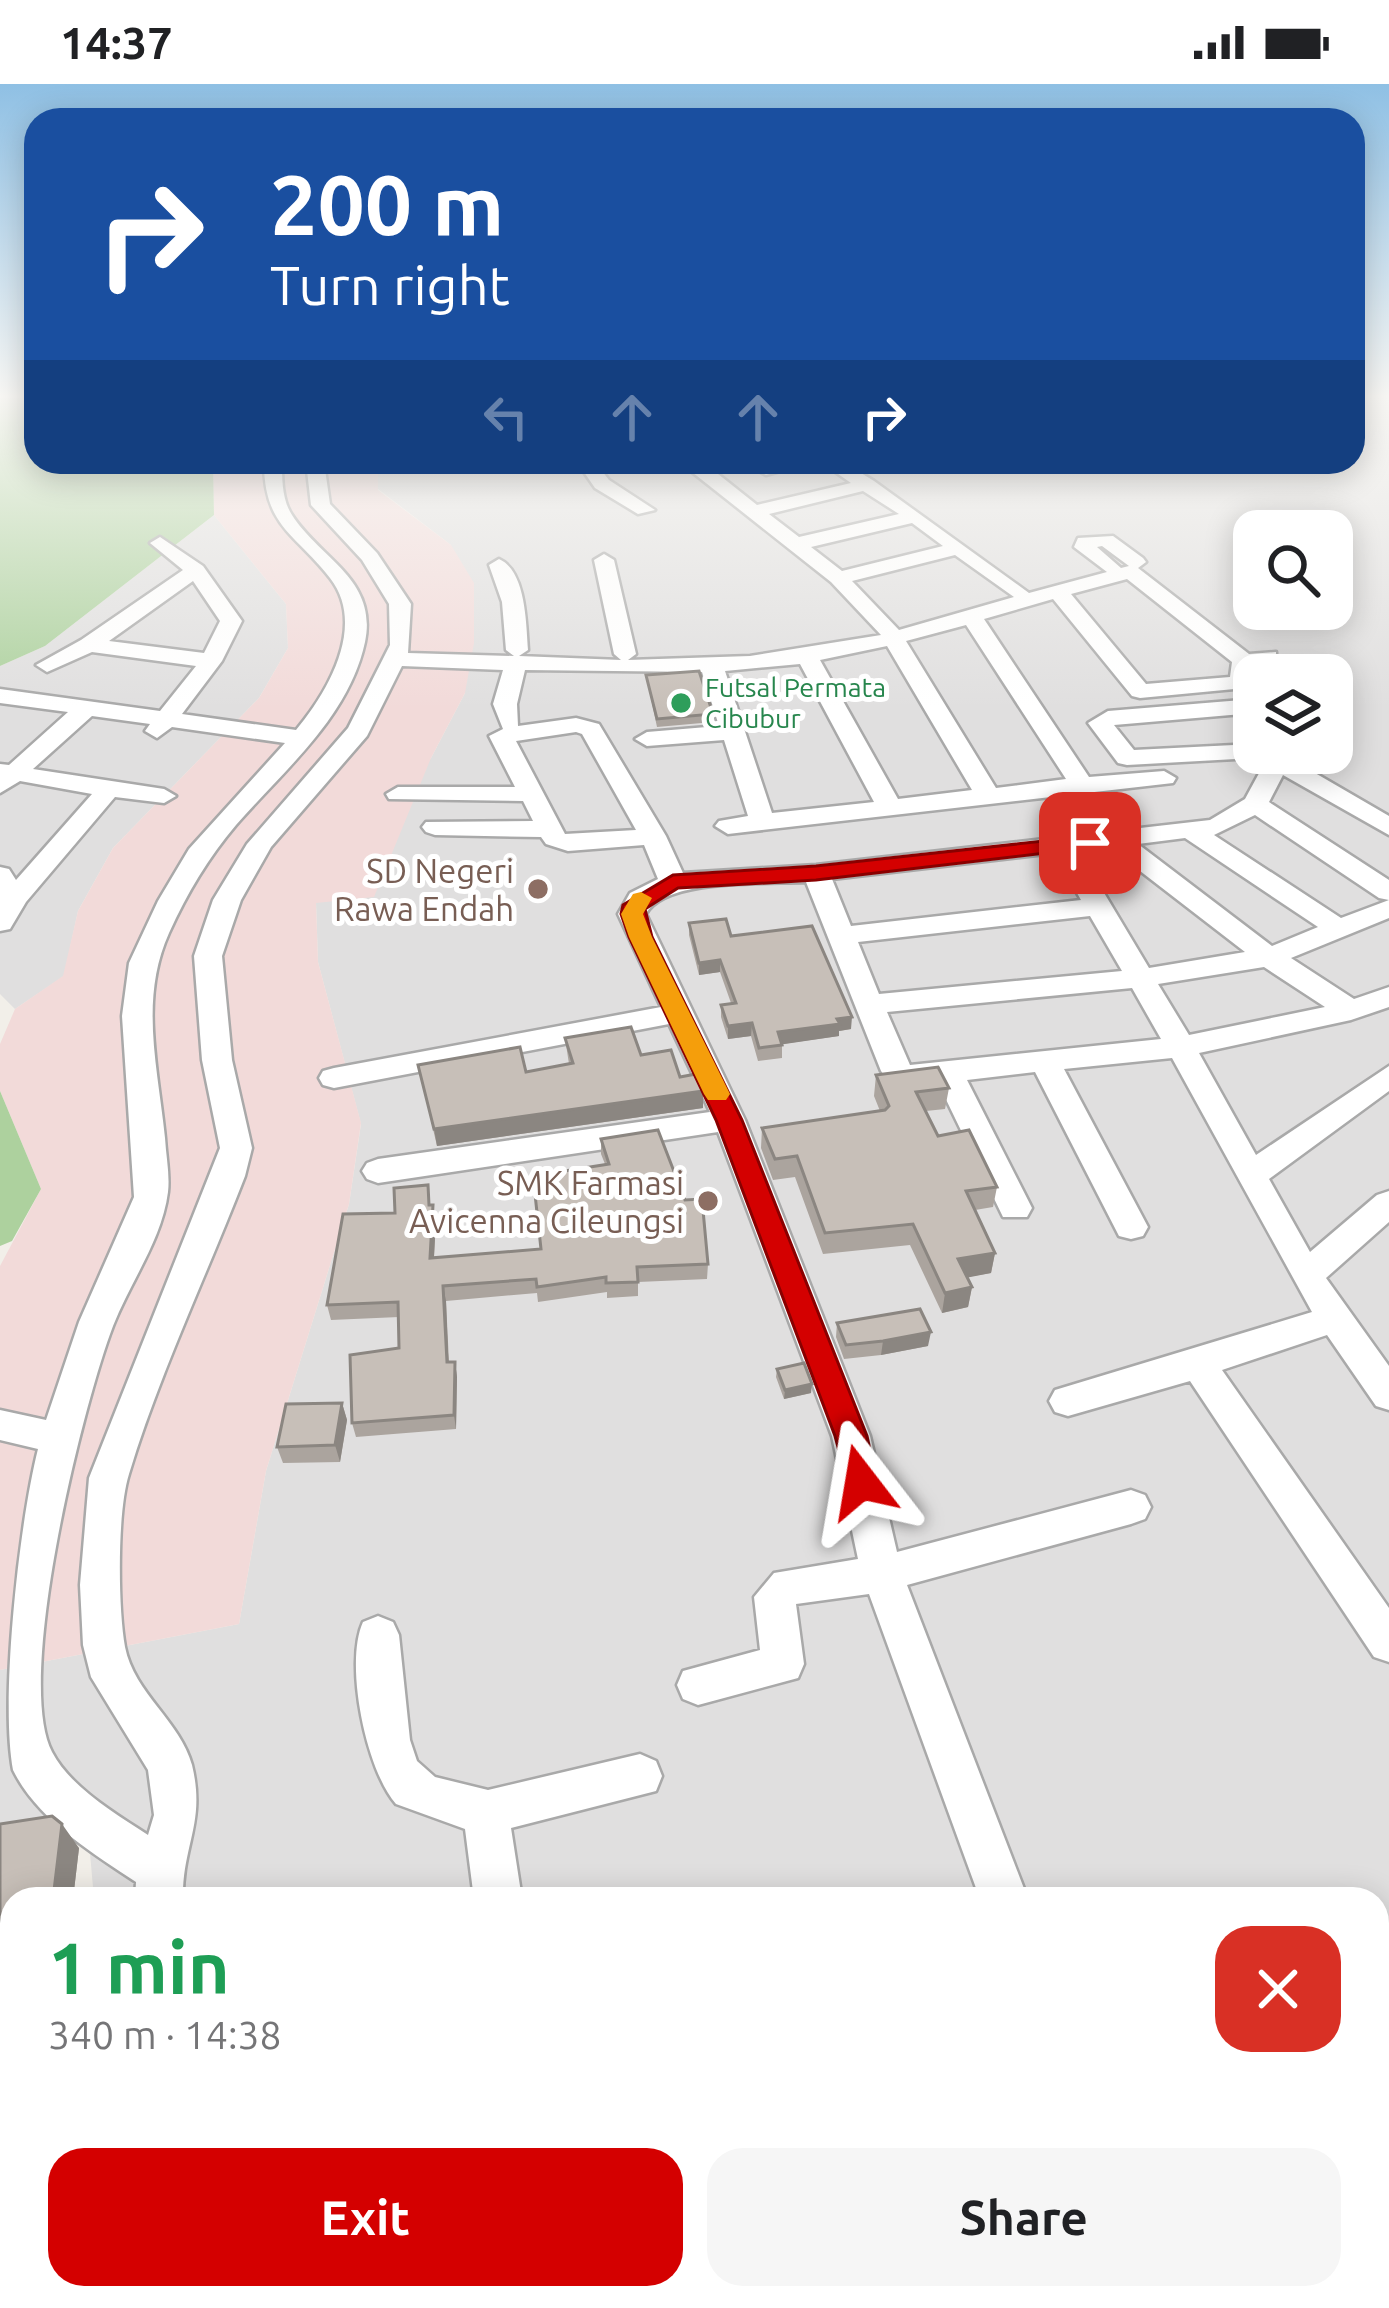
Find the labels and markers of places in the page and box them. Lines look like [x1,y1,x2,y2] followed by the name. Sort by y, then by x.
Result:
[705,672,886,733] place label: Futsal Permata Cibubur
[668,690,694,716] marker: Futsal Permata Cibubur
[1039,792,1141,894] pin
[334,852,514,927] place label: SD Negeri Rawa Endah
[525,876,551,902] marker: SD Negeri Rawa Endah
[409,1164,684,1239] place label: SMK Farmasi Avicenna Cileungsi
[695,1188,721,1214] marker: SMK Farmasi Avicenna Cileungsi

